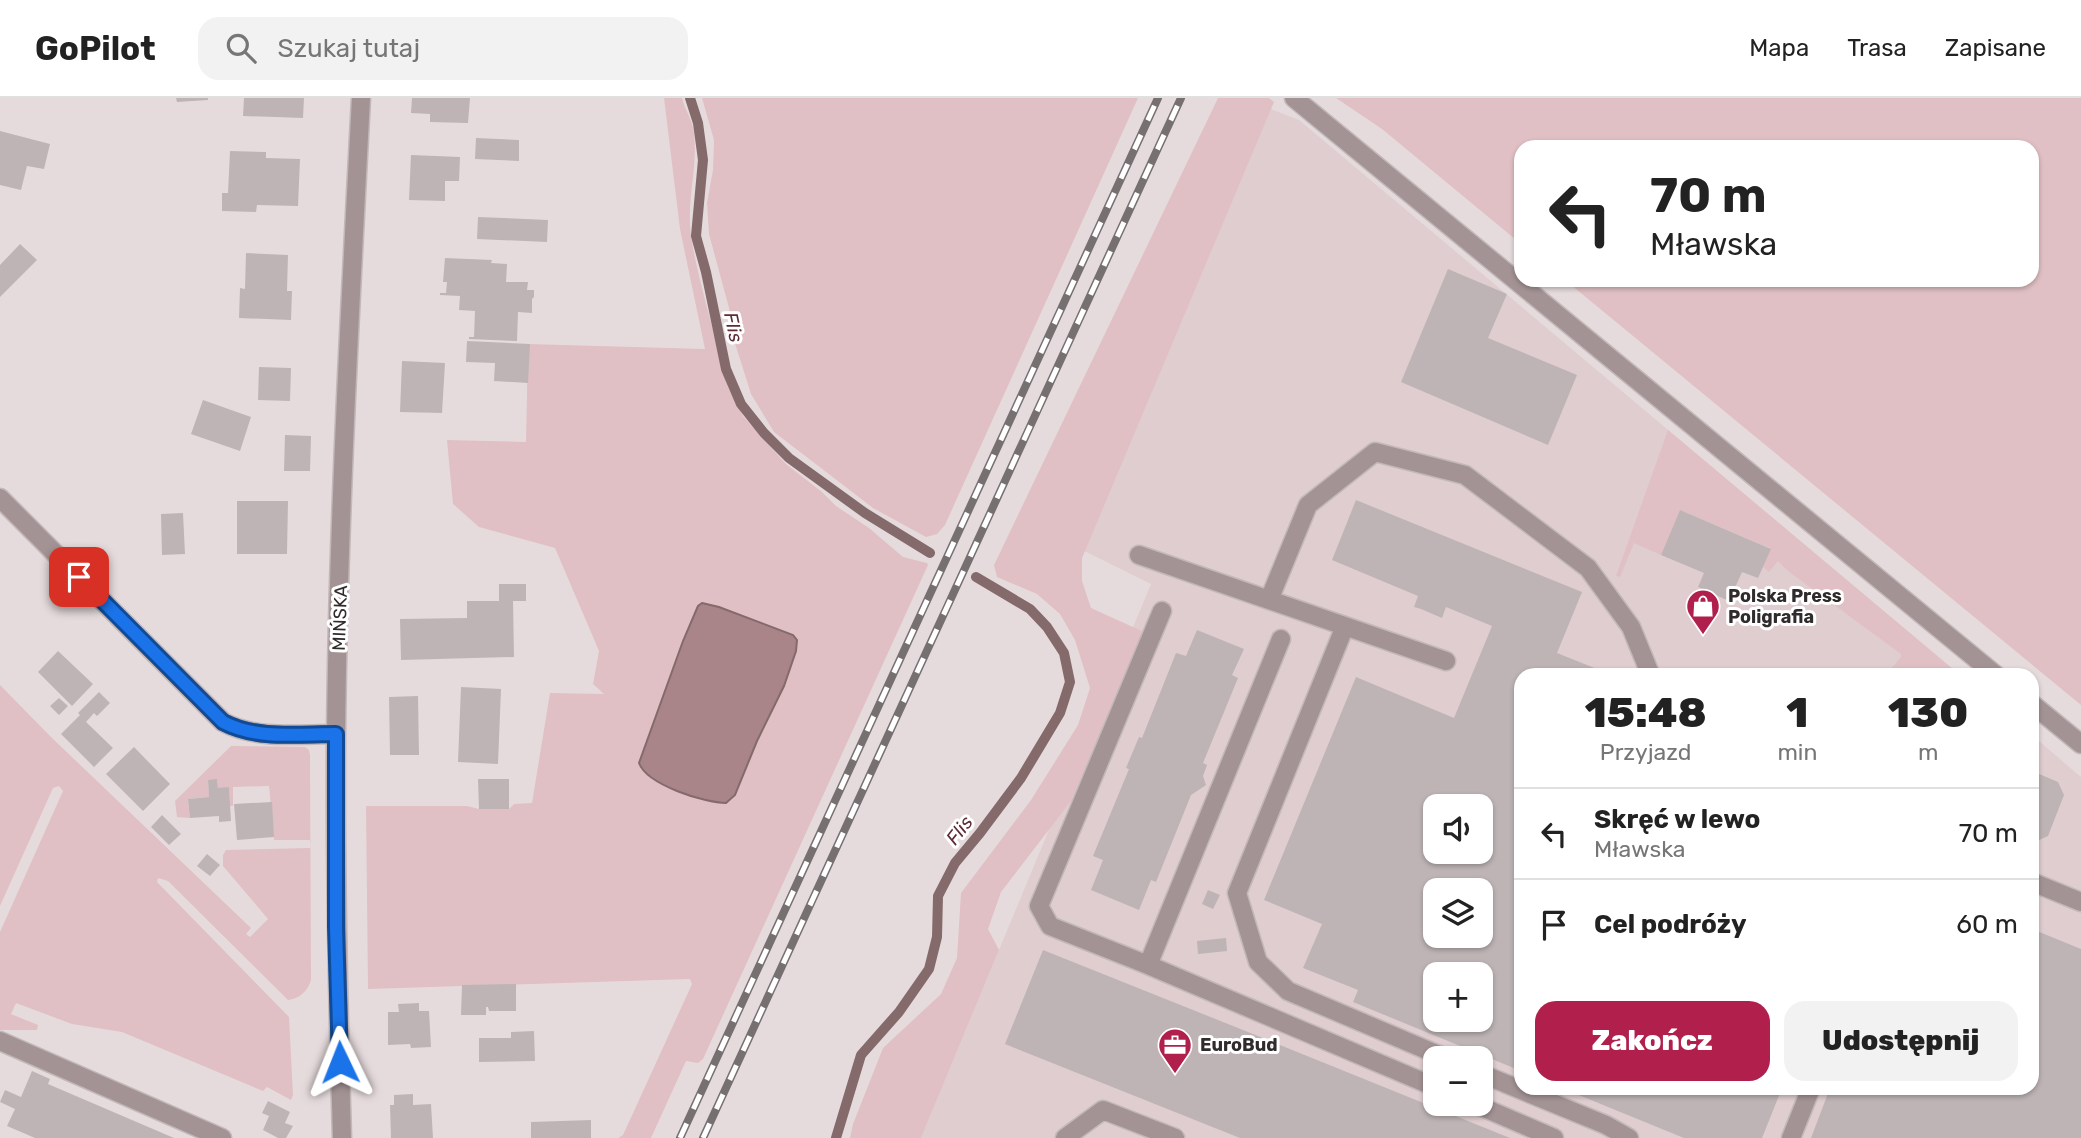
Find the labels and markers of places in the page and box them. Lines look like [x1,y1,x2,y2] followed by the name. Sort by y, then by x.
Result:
[49,547,109,607] pin
[1728,585,1842,628] place label: Polska Press Poligrafia
[1684,587,1722,636] shop icon: Polska Press Poligrafia
[1156,1026,1194,1075] office icon: EuroBud
[1200,1034,1278,1056] place label: EuroBud

